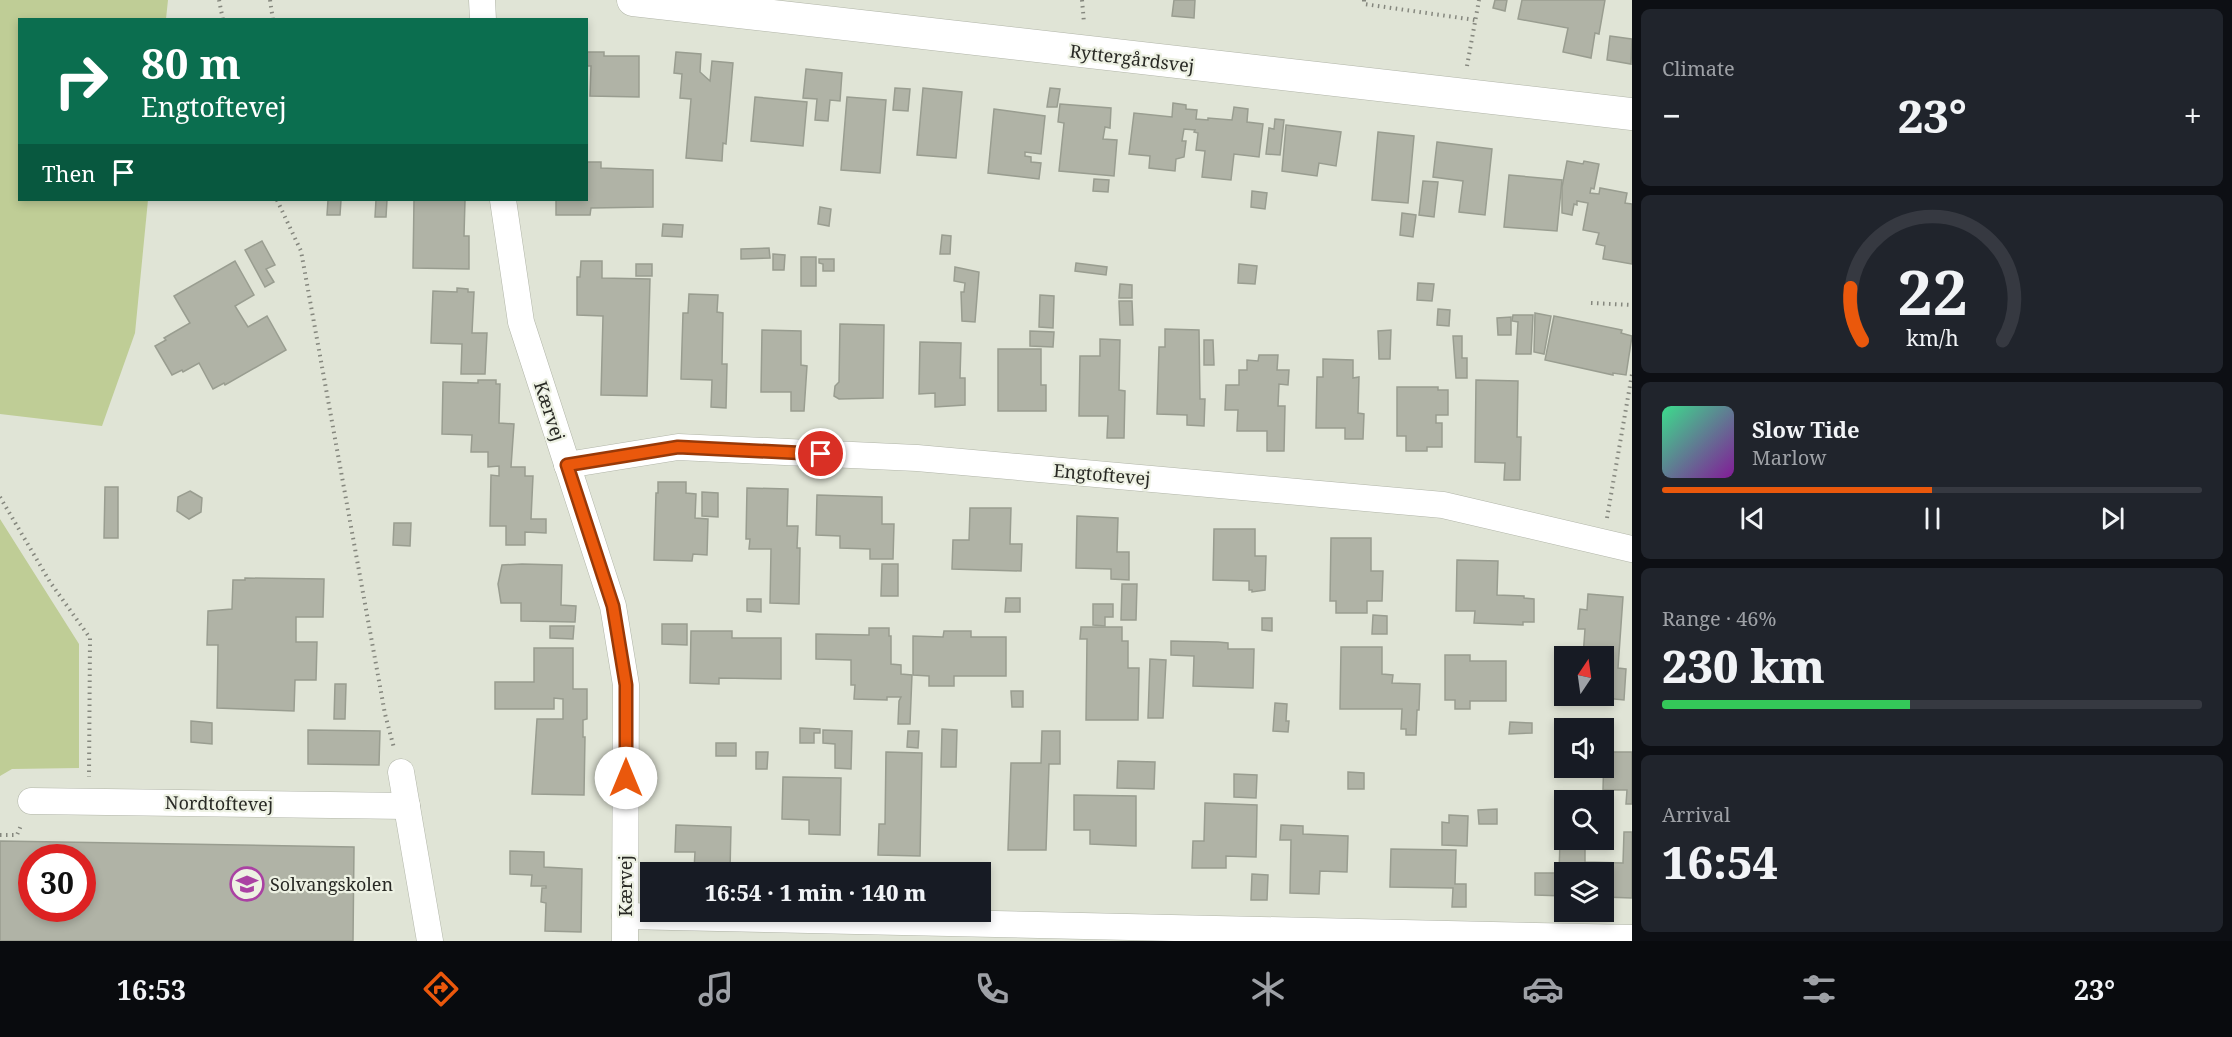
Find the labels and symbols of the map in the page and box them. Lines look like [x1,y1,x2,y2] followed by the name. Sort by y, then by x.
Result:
[1068,38,1196,78] street label: Ryttergårdsvej
[529,378,571,444] street label: Kærvej
[795,428,846,479] pin
[1052,458,1152,490] street label: Engtoftevej
[1554,646,1614,706] north arrow
[594,746,658,810] position arrow
[165,790,273,816] street label: Nordtoftevej
[18,844,96,922] speed limit sign: 30
[613,855,637,917] street label: Kærvej
[229,866,265,902] school or university icon: Solvangskolen
[270,872,393,896] place label: Solvangskolen

